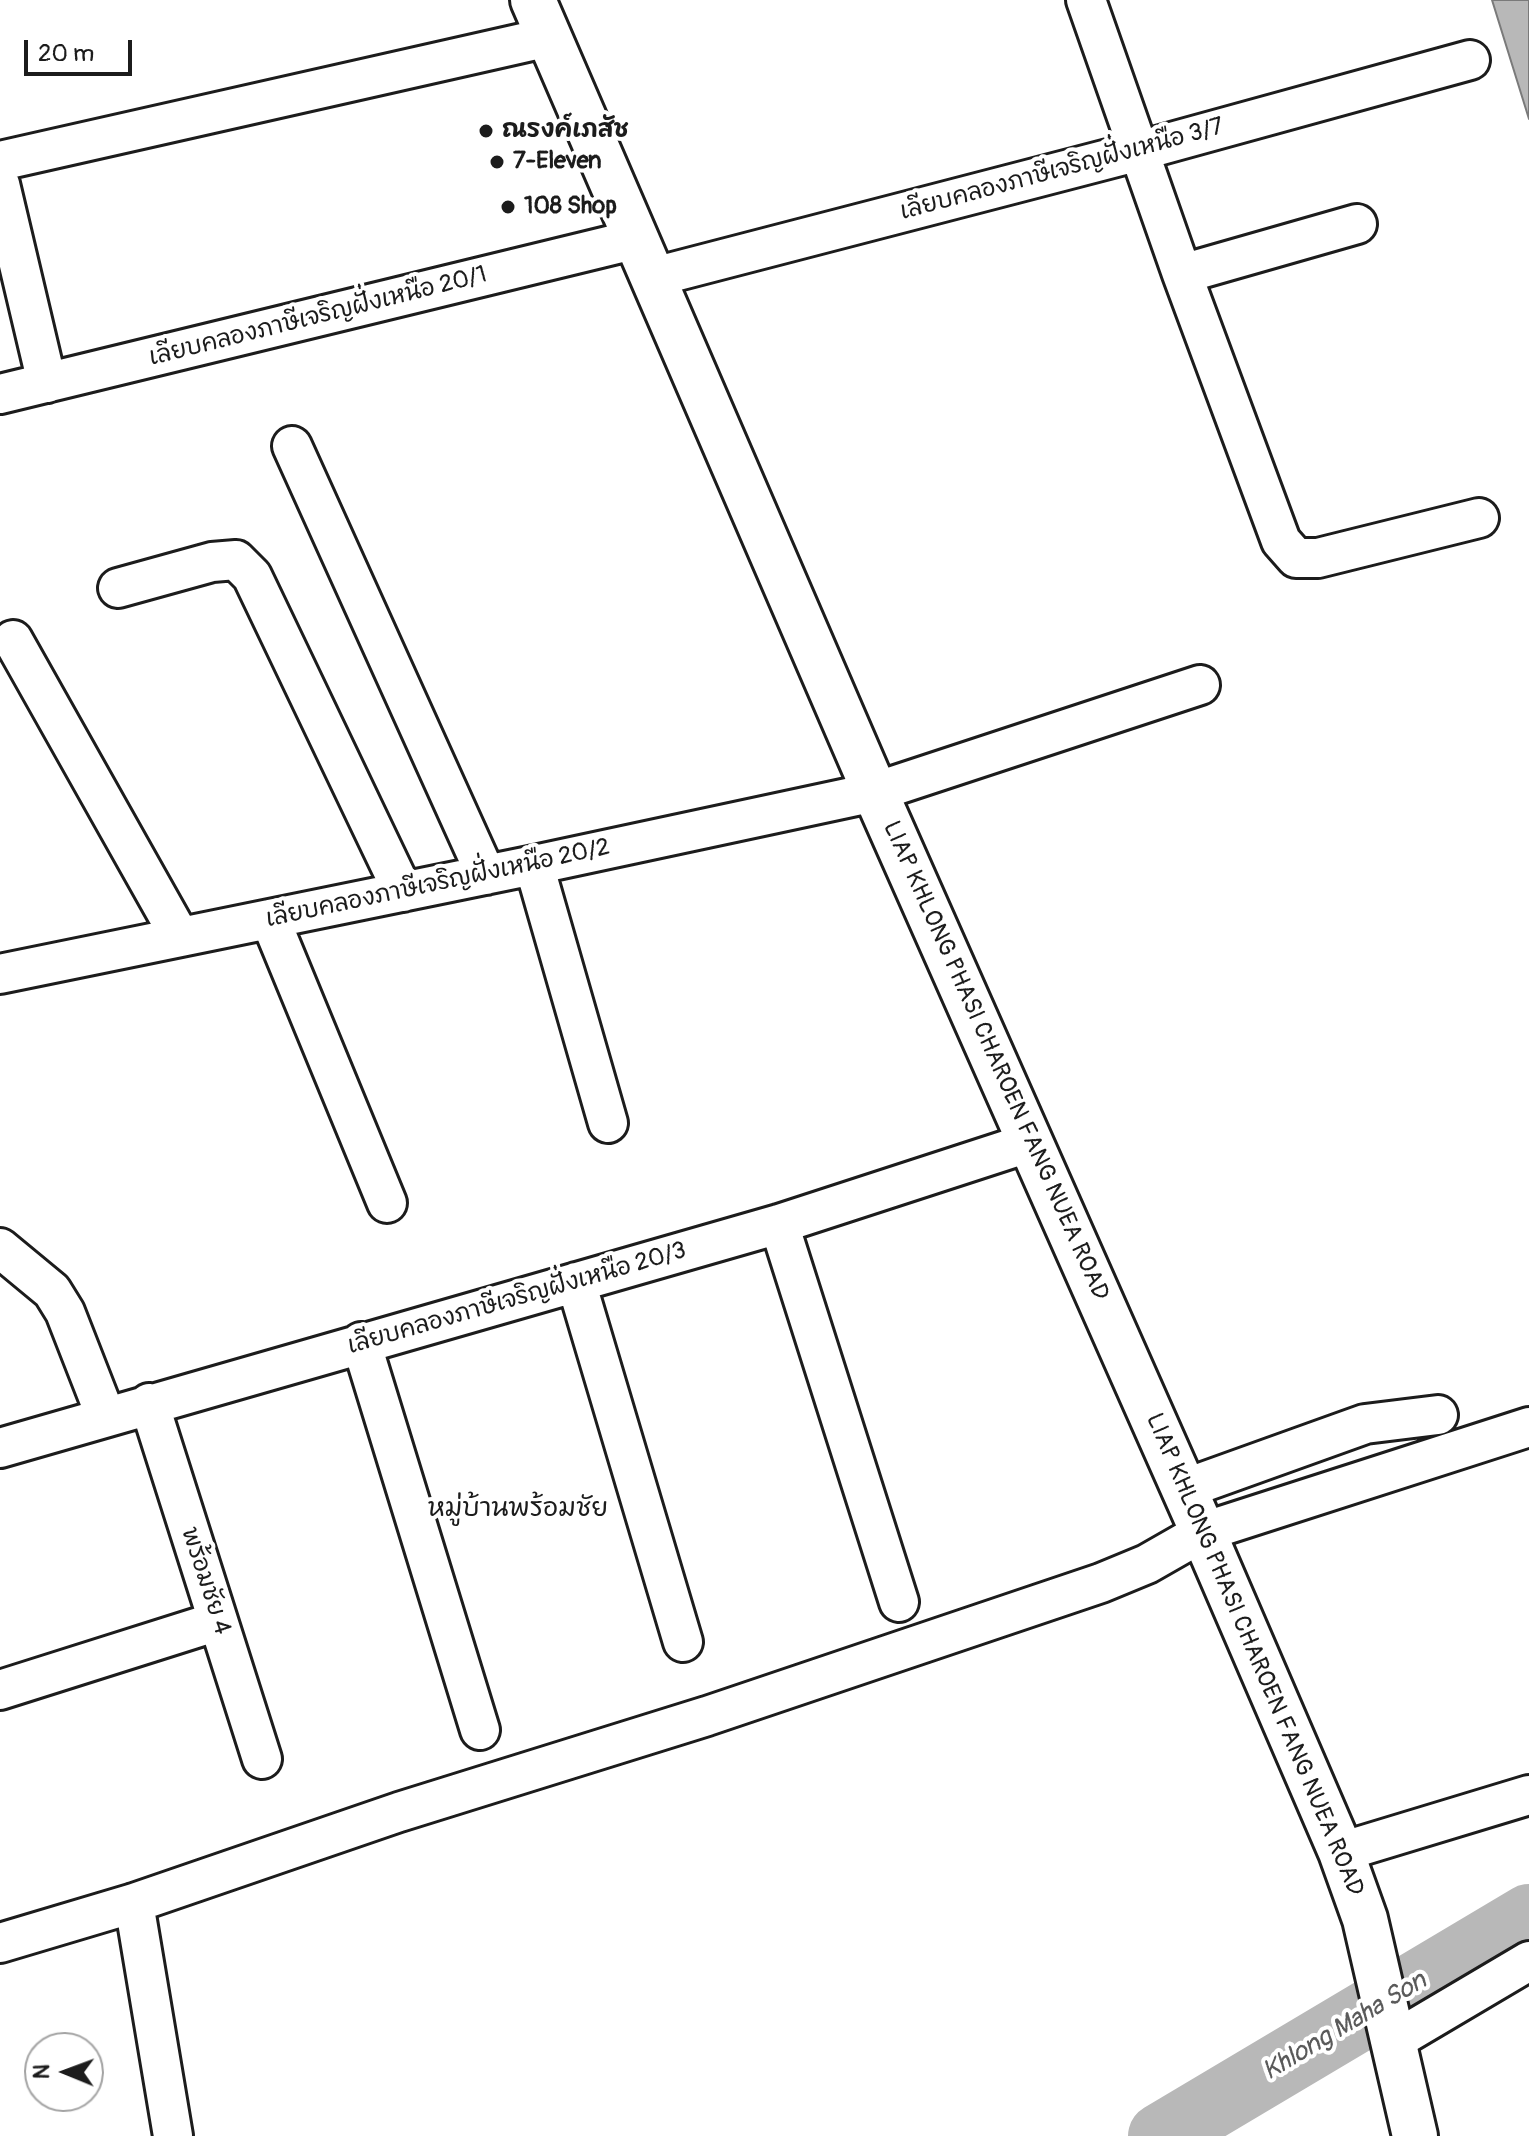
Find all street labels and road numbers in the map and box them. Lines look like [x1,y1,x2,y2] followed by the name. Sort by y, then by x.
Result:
[897,113,1227,227] street label: เลียบคลองภาษีเจริญฝั่งเหนือ 3/7
[146,261,490,373] street label: เลียบคลองภาษีเจริญฝั่งเหนือ 20/1
[876,817,1114,1305] street label: LIAP KHLONG PHASI CHAROEN FANG NUEA ROAD
[263,833,613,935] street label: เลียบคลองภาษีเจริญฝั่งเหนือ 20/2
[344,1237,690,1361] street label: เลียบคลองภาษีเจริญฝั่งเหนือ 20/3
[1139,1409,1369,1901] street label: LIAP KHLONG PHASI CHAROEN FANG NUEA ROAD
[174,1524,236,1638] street label: พร้อมชัย 4

